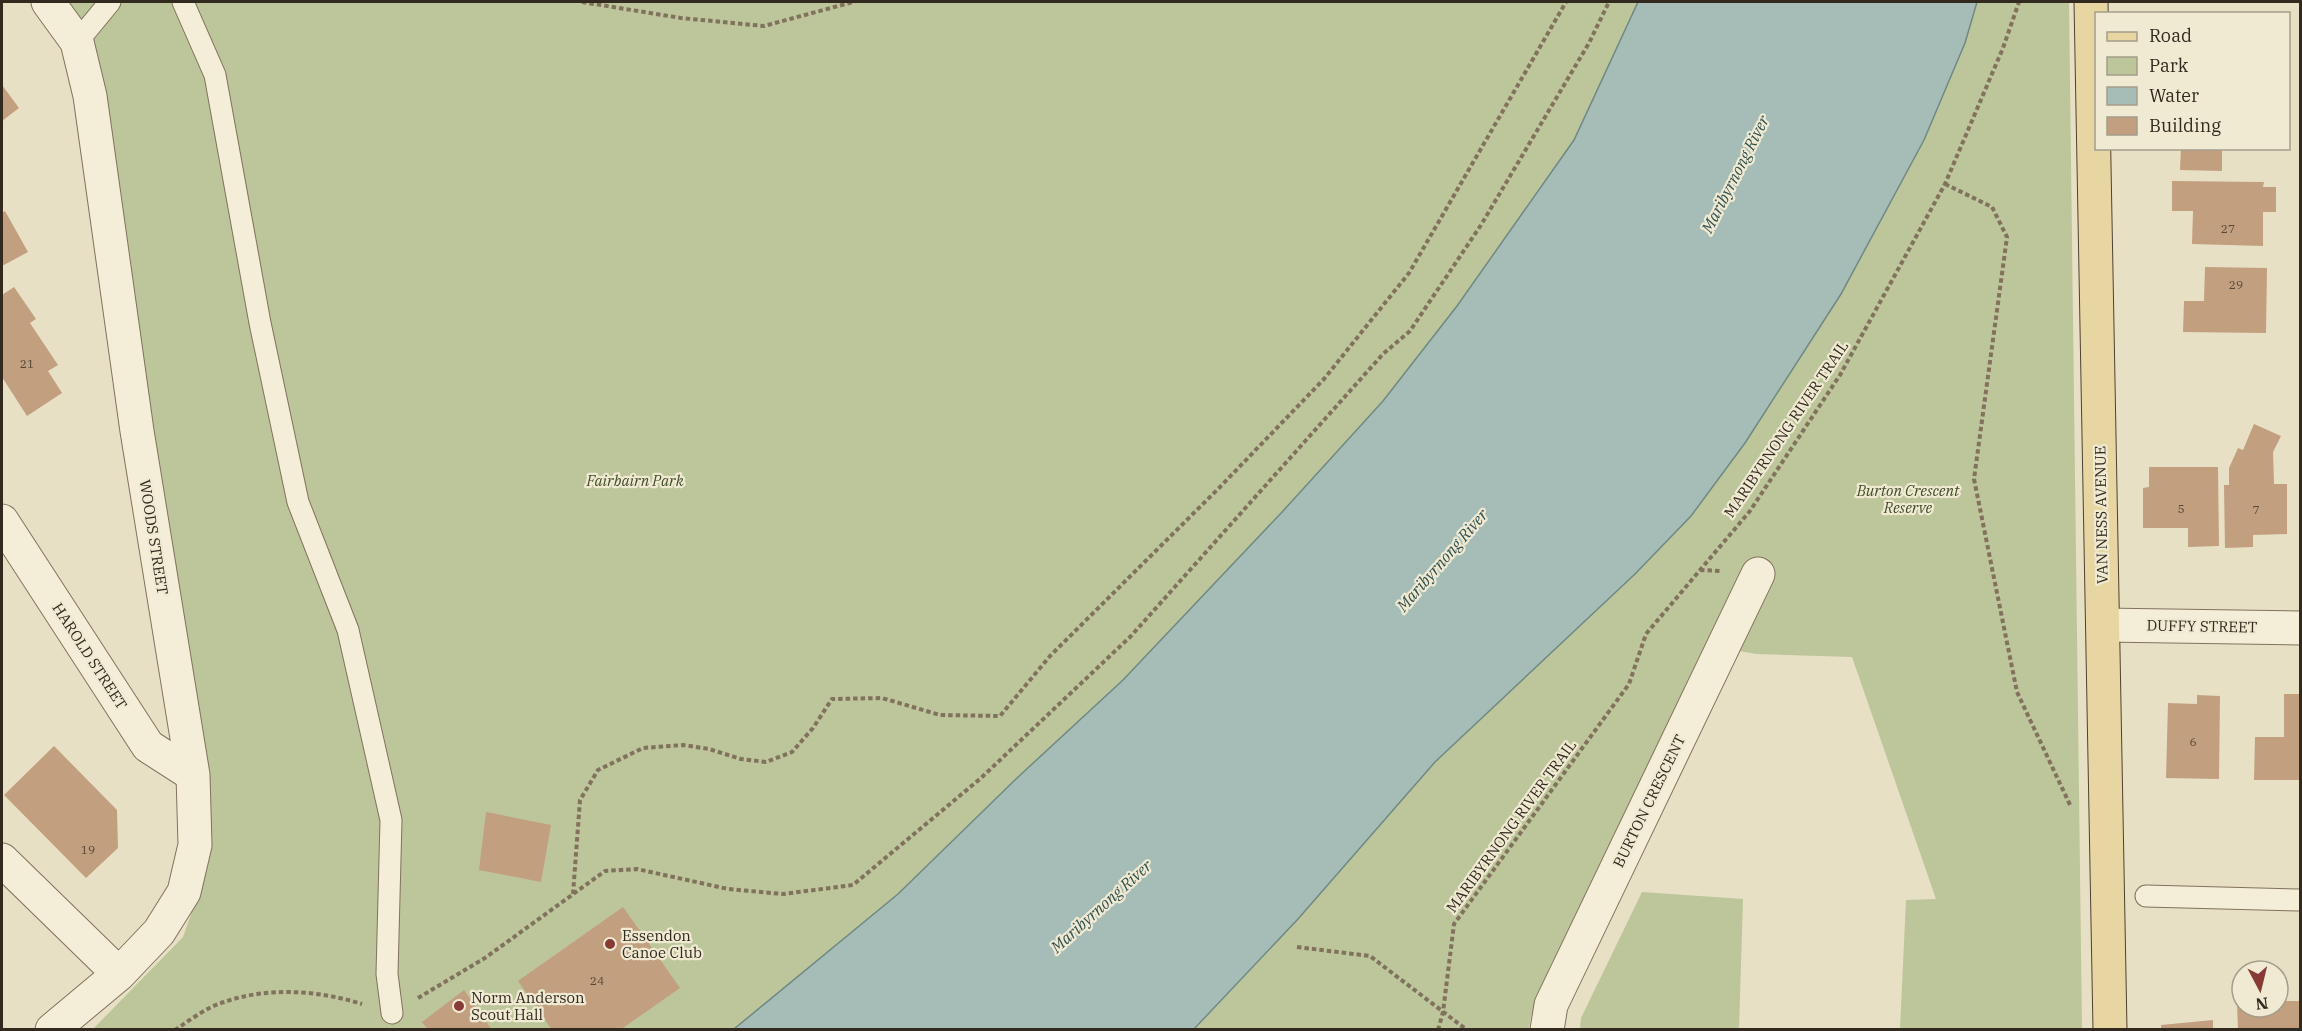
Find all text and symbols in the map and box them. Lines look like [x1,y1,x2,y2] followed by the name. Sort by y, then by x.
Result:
[2095,12,2290,150] legend
[2149,24,2192,47] text: Road
[2149,54,2189,77] text: Park
[2149,84,2199,107] text: Water
[1696,111,1774,237] water label: Maribyrnong River
[2149,114,2221,137] text: Building
[2221,221,2235,236] house number: 27
[2229,277,2243,292] house number: 29
[1720,337,1852,521] street label: MARIBYRNONG RIVER TRAIL
[20,356,34,371] house number: 21
[2090,446,2112,584] street label: VAN NESS AVENUE
[585,471,684,490] park label: Fairbairn Park
[136,478,173,596] street label: WOODS STREET
[1856,481,1960,517] park label: Burton Crescent Reserve
[2177,501,2185,516] house number: 5
[2252,502,2260,517] house number: 7
[1391,504,1493,616] water label: Maribyrnong River
[48,599,132,713] street label: HAROLD STREET
[2146,616,2258,636] street label: DUFFY STREET
[1609,731,1690,871] street label: BURTON CRESCENT
[2189,734,2197,749] house number: 6
[1442,736,1580,916] street label: MARIBYRNONG RIVER TRAIL
[81,842,95,857] house number: 19
[1046,855,1156,957] water label: Maribyrnong River
[622,926,702,962] place label: Essendon Canoe Club
[603,937,617,951] marker: Essendon Canoe Club
[2230,959,2290,1019] north arrow
[590,973,604,988] house number: 24
[471,988,585,1024] place label: Norm Anderson Scout Hall
[2254,993,2269,1015] text: N
[452,999,466,1013] marker: Norm Anderson Scout Hall

